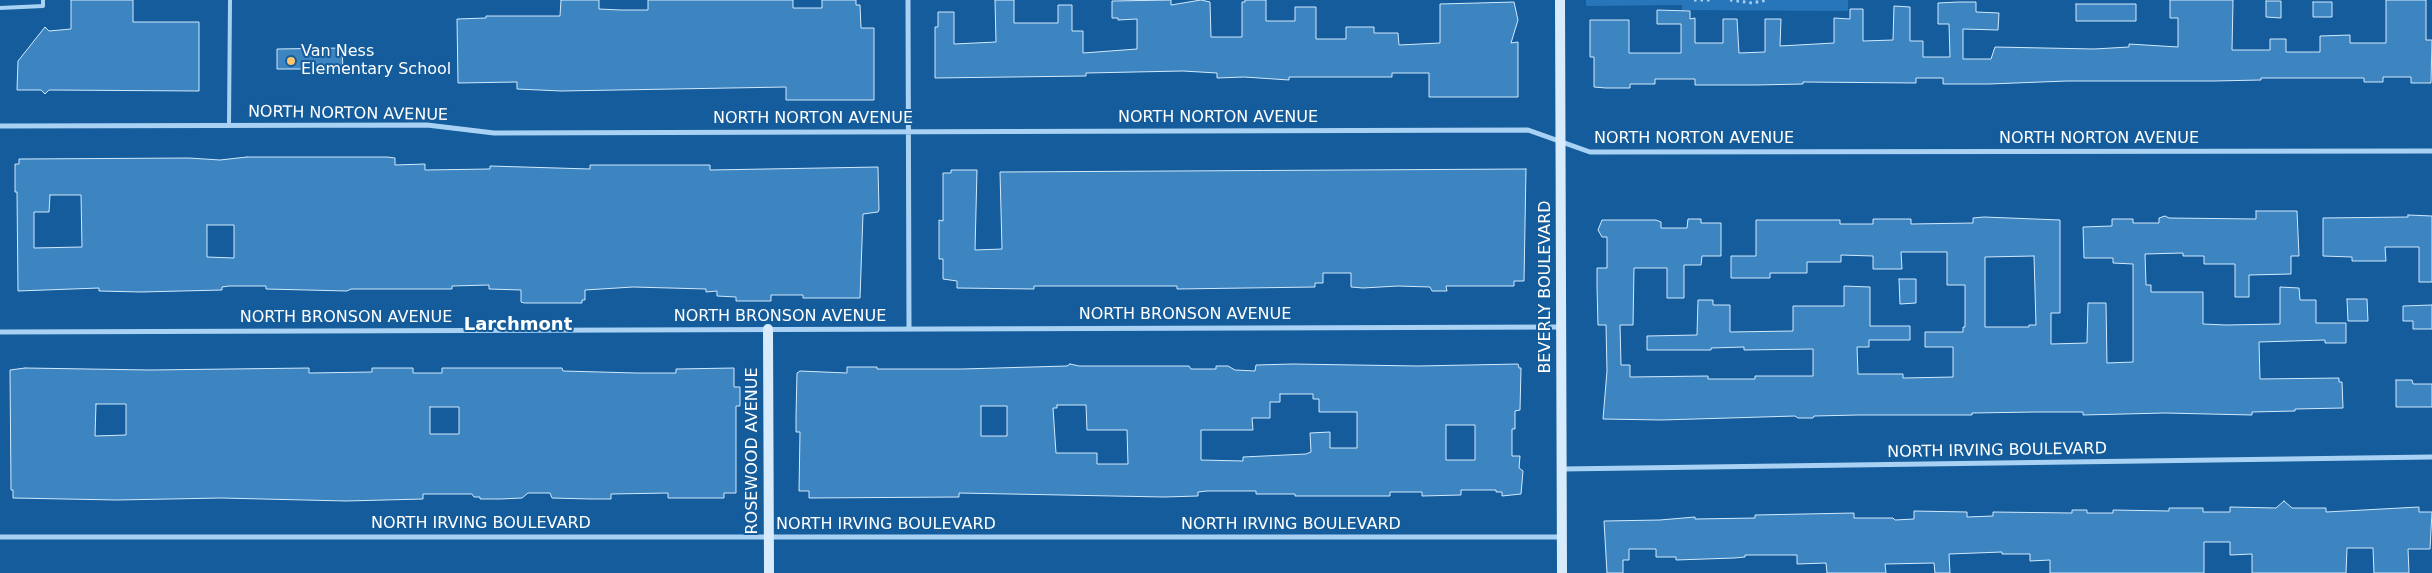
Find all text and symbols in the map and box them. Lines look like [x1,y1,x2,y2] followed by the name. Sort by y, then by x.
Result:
[301,42,451,80] place label: Van Ness Elementary School
[285,55,297,67] marker: Van Ness Elementary School
[248,103,448,125] street label: NORTH NORTON AVENUE
[1118,108,1318,128] street label: NORTH NORTON AVENUE
[713,109,913,129] street label: NORTH NORTON AVENUE
[1594,129,1794,149] street label: NORTH NORTON AVENUE
[1999,129,2199,149] street label: NORTH NORTON AVENUE
[1536,200,1556,374] street label: BEVERLY BOULEVARD
[1079,305,1291,325] street label: NORTH BRONSON AVENUE
[674,307,886,327] street label: NORTH BRONSON AVENUE
[240,308,452,328] street label: NORTH BRONSON AVENUE
[464,314,572,336] district label: Larchmont
[743,367,763,535] street label: ROSEWOOD AVENUE
[1887,439,2107,463] street label: NORTH IRVING BOULEVARD
[371,514,591,534] street label: NORTH IRVING BOULEVARD
[776,515,996,535] street label: NORTH IRVING BOULEVARD
[1181,515,1401,535] street label: NORTH IRVING BOULEVARD

